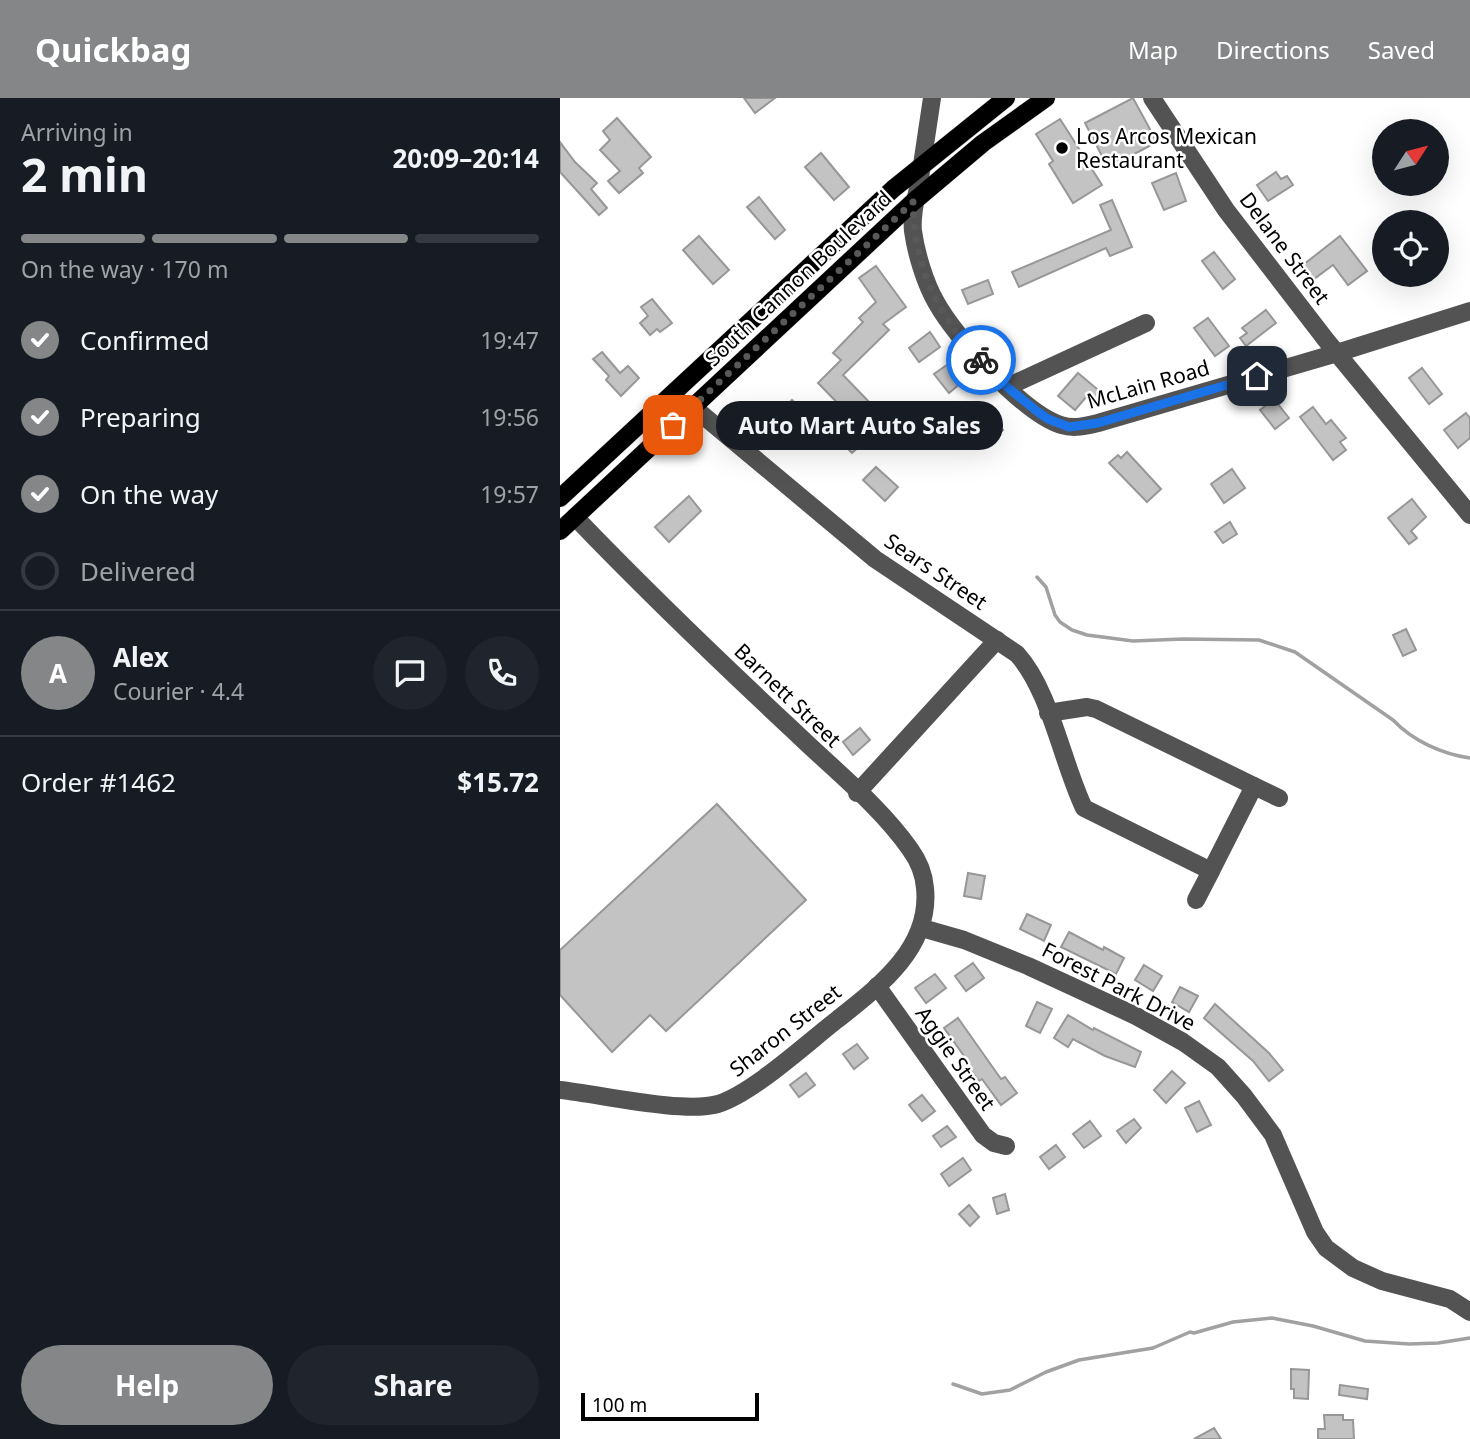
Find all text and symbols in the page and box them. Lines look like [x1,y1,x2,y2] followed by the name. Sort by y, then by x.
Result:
[35,27,191,72] text: Quickbag
[1128,33,1178,66] text: Map
[1216,33,1330,66] text: Directions
[1368,33,1435,66] text: Saved
[21,116,133,148] text: Arriving in
[1372,119,1449,196] north arrow
[1372,119,1449,287] map controls
[1076,122,1257,174] place label: Los Arcos Mexican Restaurant
[392,140,539,176] text: 20:09–20:14
[1054,140,1070,156] marker: Los Arcos Mexican Restaurant
[21,143,148,205] text: 2 min
[699,184,897,372] street label: South Cannon Boulevard
[1234,186,1337,310] street label: Delane Street
[1372,210,1449,287] button: locate
[21,253,228,285] text: On the way · 170 m
[21,321,59,359] icon: check
[80,322,210,358] text: Confirmed
[480,324,539,356] text: 19:47
[946,325,1016,395] courier
[962,341,1000,379] icon: bike
[1227,346,1287,406] pin
[1083,353,1213,415] street label: McLain Road
[1238,357,1276,395] icon: home
[643,395,703,455] pin
[21,398,59,436] icon: check
[80,399,201,435] text: Preparing
[715,400,1002,450] callout: Auto Mart Auto Sales
[480,401,539,433] text: 19:56
[654,406,692,444] icon: bag
[738,409,981,441] text: Auto Mart Auto Sales
[21,475,59,513] icon: check
[80,476,218,512] text: On the way
[480,478,539,510] text: 19:57
[879,526,993,616] street label: Sears Street
[80,553,196,589] text: Delivered
[373,636,447,710] button: chat
[465,636,539,710] button: phone
[729,637,848,753] street label: Barnett Street
[113,639,169,675] text: Alex
[49,655,67,691] text: A
[113,675,244,707] text: Courier · 4.4
[21,764,176,800] text: Order #1462
[457,764,539,800] text: $15.72
[1038,935,1200,1037] street label: Forest Park Drive
[723,977,847,1082] street label: Sharon Street
[910,1001,1002,1116] street label: Aggie Street
[21,1345,273,1425] button: Help
[287,1345,539,1425] button: Share
[581,1390,760,1422] scale bar
[592,1392,647,1418] text: 100 m

